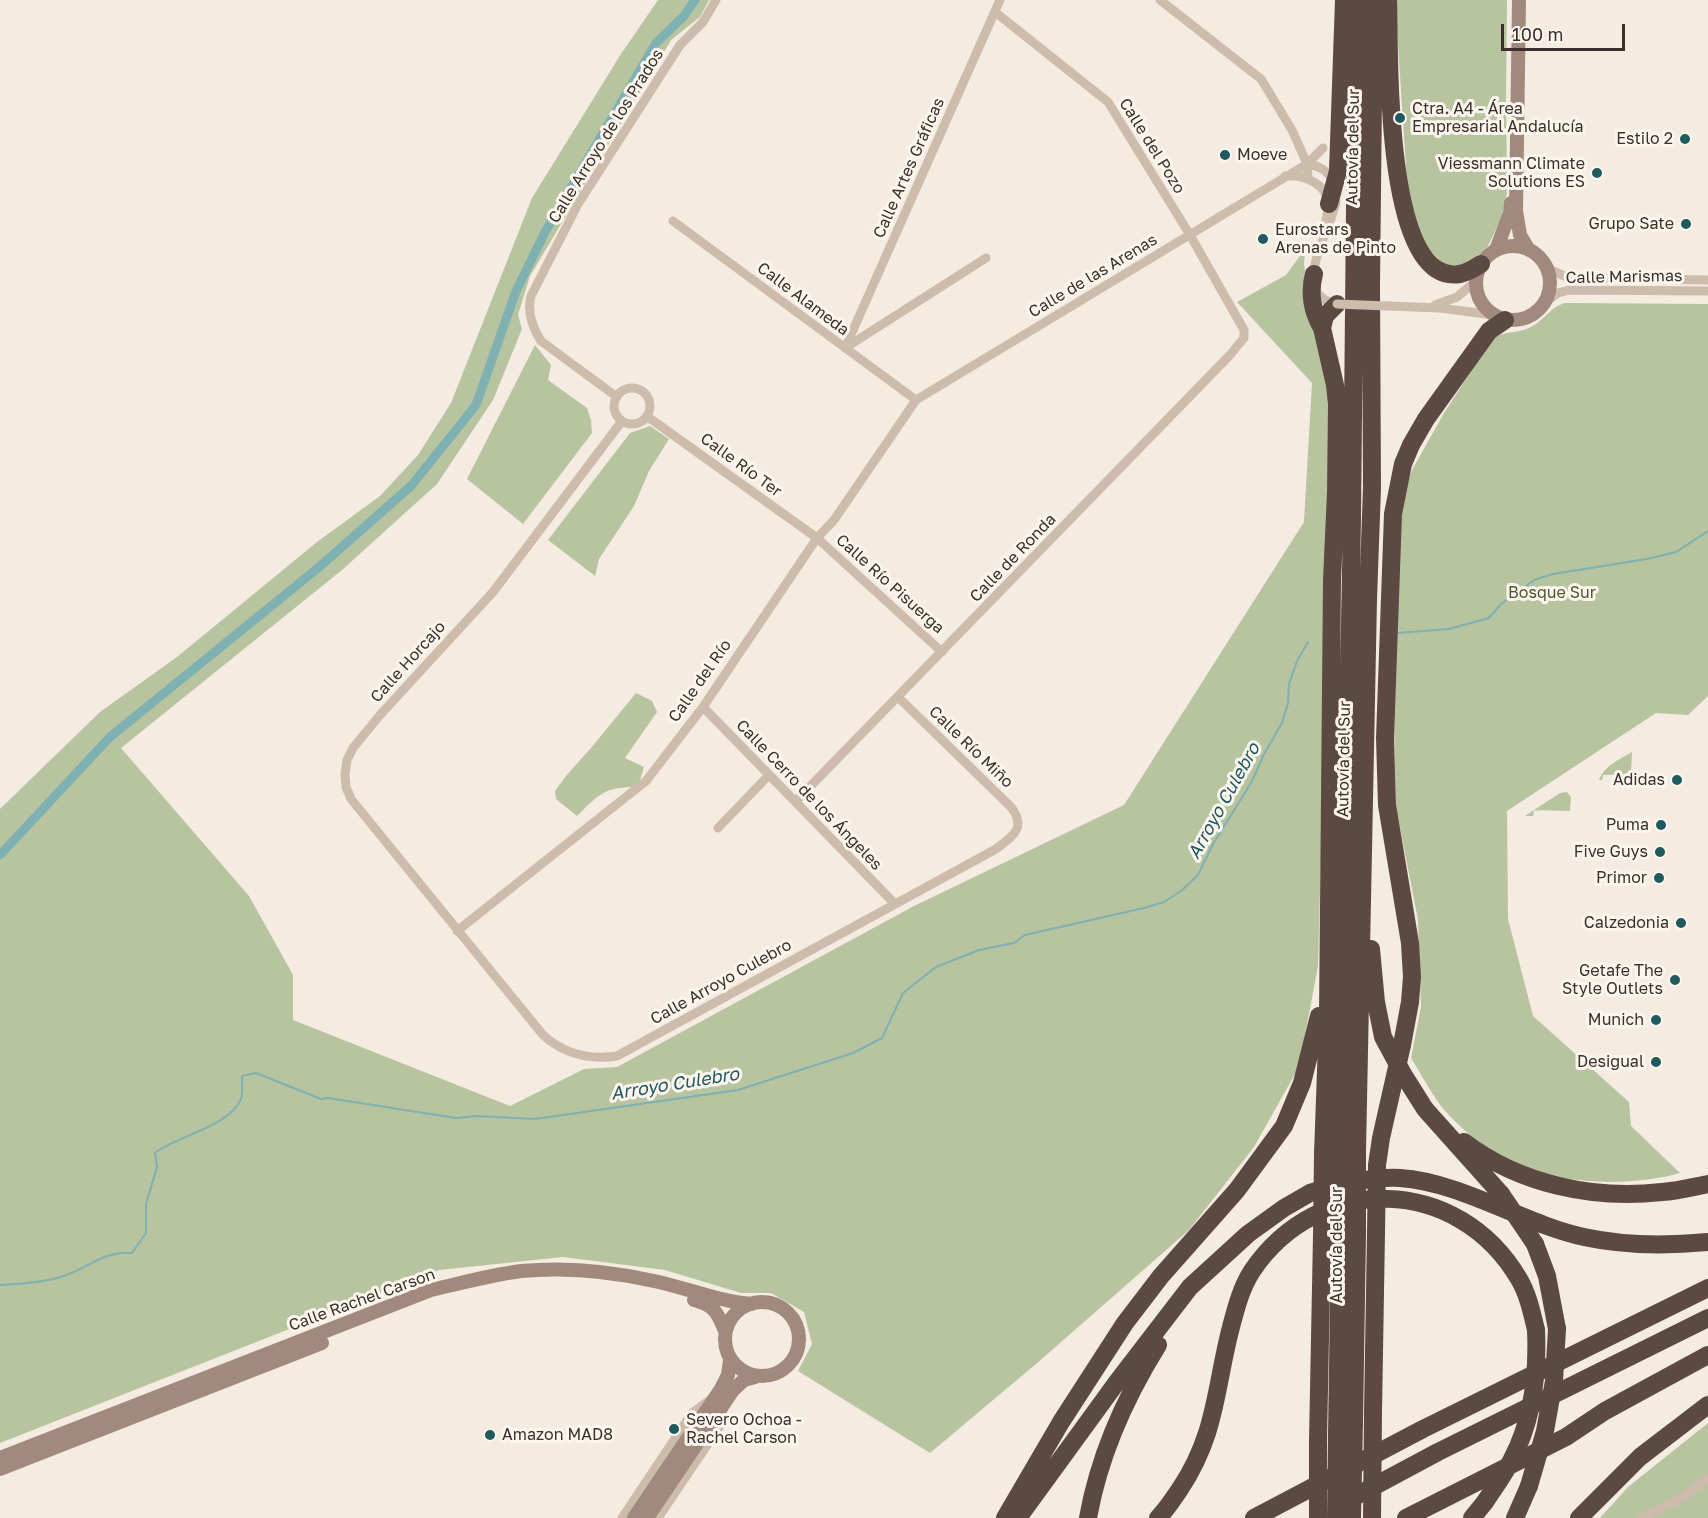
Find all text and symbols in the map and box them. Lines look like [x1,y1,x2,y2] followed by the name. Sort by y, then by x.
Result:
[1504,12,1628,50] scale bar
[1512,23,1563,45] text: 100 m
[544,45,668,227] street label: Calle Arroyo de los Prados
[1342,89,1364,205] street label: Autovía del Sur
[869,95,949,241] street label: Calle Artes Gráficas
[1115,95,1189,197] street label: Calle del Pozo
[1412,99,1584,137] place label: Ctra. A4 - Área Empresarial Andalucía
[1393,111,1407,125] marker: Ctra. A4 - Área Empresarial Andalucía
[1616,129,1673,149] place label: Estilo 2
[1678,132,1692,146] marker: Estilo 2
[1237,145,1287,165] place label: Moeve
[1218,148,1232,162] marker: Moeve
[1438,154,1585,192] place label: Viessmann Climate Solutions ES
[1590,166,1604,180] marker: Viessmann Climate Solutions ES
[1589,214,1674,234] place label: Grupo Sate
[1679,217,1693,231] marker: Grupo Sate
[1275,220,1396,258] place label: Eurostars Arenas de Pinto
[1025,230,1161,322] street label: Calle de las Arenas
[1256,232,1270,246] marker: Eurostars Arenas de Pinto
[753,258,853,340] street label: Calle Alameda
[1565,266,1683,288] street label: Calle Marismas
[697,429,785,501] street label: Calle Río Ter
[966,510,1060,606] street label: Calle de Ronda
[832,530,948,638] street label: Calle Río Pisuerga
[1508,583,1596,603] park label: Bosque Sur
[366,617,450,707] street label: Calle Horcajo
[665,636,735,726] street label: Calle del Río
[1333,701,1355,817] street label: Autovía del Sur
[925,702,1017,792] street label: Calle Río Miño
[732,716,886,874] street label: Calle Cerro de los Ángeles
[1183,739,1265,863] water label: Arroyo Culebro
[1613,770,1665,790] place label: Adidas
[1670,773,1684,787] marker: Adidas
[1606,815,1649,835] place label: Puma
[1654,818,1668,832] marker: Puma
[1574,842,1648,862] place label: Five Guys
[1653,845,1667,859] marker: Five Guys
[1596,868,1647,888] place label: Primor
[1652,871,1666,885] marker: Primor
[1584,913,1669,933] place label: Calzedonia
[1674,916,1688,930] marker: Calzedonia
[647,935,795,1029] street label: Calle Arroyo Culebro
[1562,961,1663,999] place label: Getafe The Style Outlets
[1668,973,1682,987] marker: Getafe The Style Outlets
[1588,1010,1644,1030] place label: Munich
[1649,1013,1663,1027] marker: Munich
[1577,1052,1644,1072] place label: Desigual
[1649,1055,1663,1069] marker: Desigual
[609,1063,741,1105] water label: Arroyo Culebro
[1327,1187,1347,1303] street label: Autovía del Sur
[286,1265,438,1335] street label: Calle Rachel Carson
[686,1410,802,1448] place label: Severo Ochoa - Rachel Carson
[667,1422,681,1436] marker: Severo Ochoa - Rachel Carson
[502,1425,613,1445] place label: Amazon MAD8
[483,1428,497,1442] marker: Amazon MAD8

